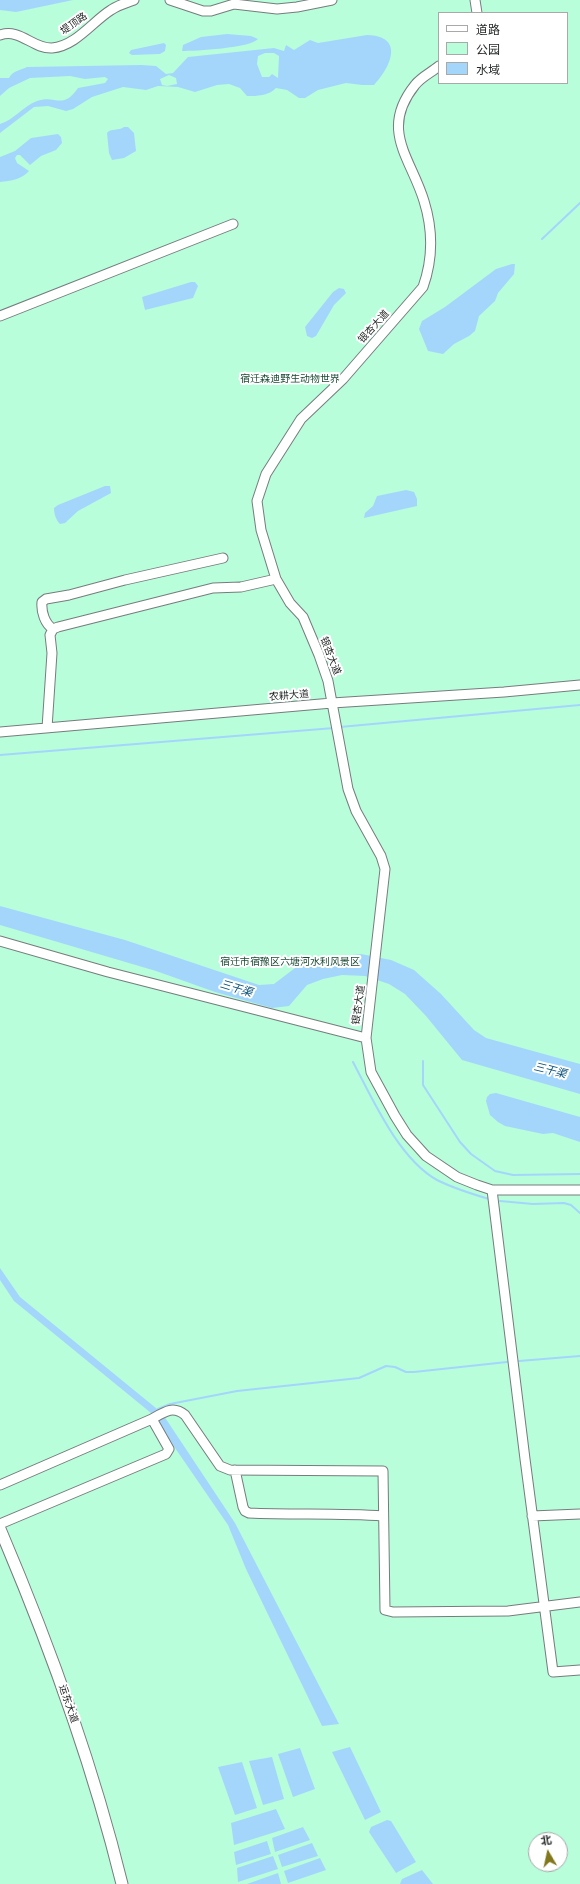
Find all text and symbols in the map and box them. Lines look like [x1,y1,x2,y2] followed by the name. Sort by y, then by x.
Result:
[58,10,90,38] street label: 堤顶路
[438,12,568,84] legend
[476,23,500,37] text: 道路
[476,43,500,57] text: 公园
[476,63,500,77] text: 水域
[356,308,392,346] street label: 银杏大道
[240,373,340,385] park label: 宿迁森迪野生动物世界
[317,635,343,677] street label: 银杏大道
[269,688,309,704] street label: 农耕大道
[220,956,360,968] park label: 宿迁市宿豫区六塘河水利风景区
[218,978,254,1000] water label: 三干渠
[350,984,368,1026] street label: 银杏大道
[532,1061,568,1081] water label: 三干渠
[56,1683,80,1725] street label: 运东大道
[528,1832,568,1872] north arrow
[540,1833,553,1848] text: 北

